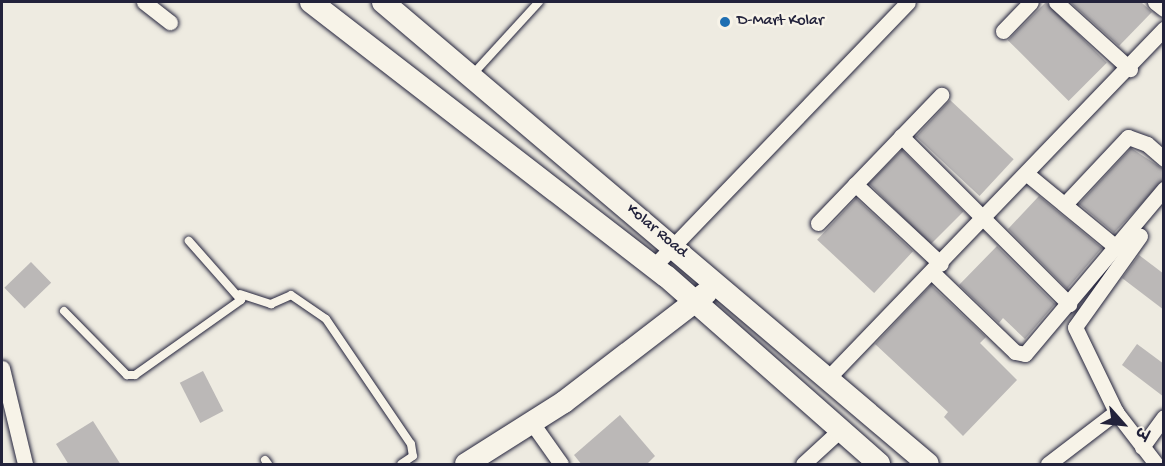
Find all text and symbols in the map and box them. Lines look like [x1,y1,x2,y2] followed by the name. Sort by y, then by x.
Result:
[737,12,824,32] place label: D-Mart Kolar
[718,15,732,29] marker: D-Mart Kolar
[622,201,690,263] street label: Kolar Road
[1093,394,1153,454] north arrow
[1129,423,1150,441] text: उ

